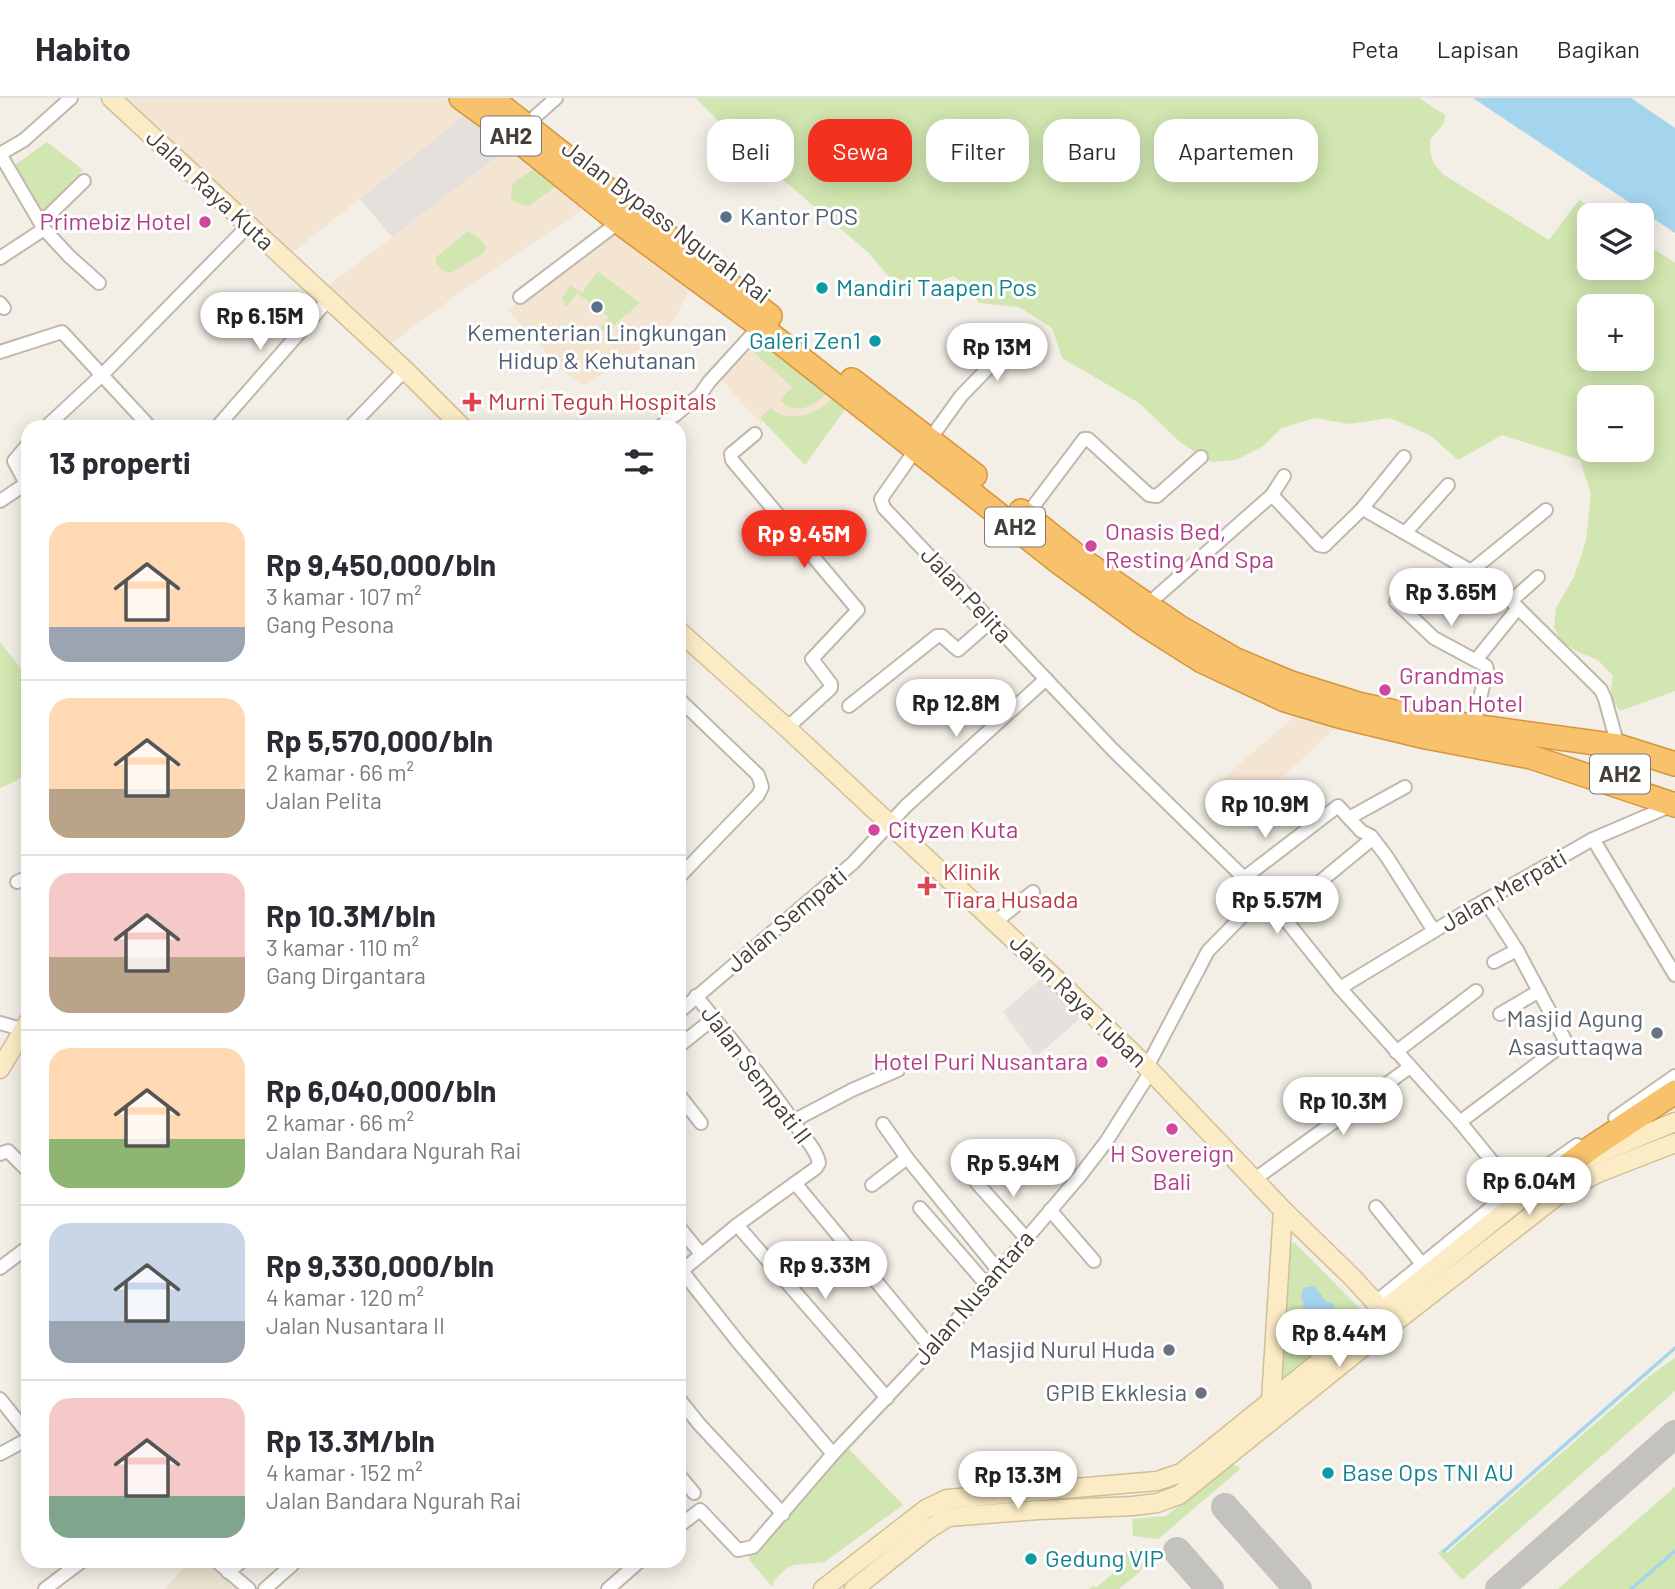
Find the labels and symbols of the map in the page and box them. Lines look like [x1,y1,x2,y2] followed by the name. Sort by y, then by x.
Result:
[481,117,541,156] road number: AH2
[141,122,281,256] street label: Jalan Raya Kuta
[557,133,777,309] street label: Jalan Bypass Ngurah Rai
[740,201,858,230] place label: Kantor POS
[39,206,191,235] place label: Primebiz Hotel
[718,209,734,225] marker: Kantor POS
[197,214,213,230] marker: Primebiz Hotel
[836,272,1037,301] place label: Mandiri Taapen Pos
[814,280,830,296] marker: Mandiri Taapen Pos
[188,292,332,352] pin: Rp 6.15M
[589,299,605,315] marker: Kementerian Lingkungan Hidup & Kehutanan
[467,317,727,374] place label: Kementerian Lingkungan Hidup & Kehutanan
[940,324,1054,383] pin: Rp 13M
[749,325,861,354] place label: Galeri Zen1
[867,333,883,349] marker: Galeri Zen1
[488,386,717,415] place label: Murni Teguh Hospitals
[462,392,482,412] marker: Murni Teguh Hospitals
[985,508,1045,546] road number: AH2
[732,510,876,570] pin: Rp 9.45M
[1105,516,1274,573] place label: Onasis Bed, Resting And Spa
[1083,538,1099,554] marker: Onasis Bed, Resting And Spa
[915,540,1019,648] street label: Jalan Pelita
[1379,568,1523,628] pin: Rp 3.65M
[1399,660,1523,717] place label: Grandmas Tuban Hotel
[884,680,1028,739] pin: Rp 12.8M
[1377,682,1393,698] marker: Grandmas Tuban Hotel
[1590,754,1650,794] road number: AH2
[1193,780,1337,840] pin: Rp 10.9M
[888,814,1018,843] place label: Cityzen Kuta
[866,822,882,838] marker: Cityzen Kuta
[1435,842,1571,937] street label: Jalan Merpati
[943,856,1078,913] place label: Klinik Tiara Husada
[720,860,852,978] street label: Jalan Sempati
[917,876,937,896] marker: Klinik Tiara Husada
[1205,876,1349,936] pin: Rp 5.57M
[1004,927,1154,1073] street label: Jalan Raya Tuban
[696,999,819,1149] street label: Jalan Sempati II
[1507,1003,1643,1060] place label: Masjid Agung Asasuttaqwa
[1649,1025,1665,1041] marker: Masjid Agung Asasuttaqwa
[873,1046,1088,1075] place label: Hotel Puri Nusantara
[1094,1054,1110,1070] marker: Hotel Puri Nusantara
[1271,1077,1415,1137] pin: Rp 10.3M
[1164,1121,1180,1137] marker: H Sovereign Bali
[1110,1138,1234,1195] place label: H Sovereign Bali
[941,1140,1085,1199] pin: Rp 5.94M
[1457,1158,1601,1217] pin: Rp 6.04M
[906,1224,1039,1370] street label: Jalan Nusantara
[753,1242,897,1301] pin: Rp 9.33M
[1267,1310,1411,1369] pin: Rp 8.44M
[969,1334,1155,1363] place label: Masjid Nurul Huda
[1161,1342,1177,1358] marker: Masjid Nurul Huda
[1045,1377,1187,1406] place label: GPIB Ekklesia
[1193,1385,1209,1401] marker: GPIB Ekklesia
[946,1452,1090,1511] pin: Rp 13.3M
[1342,1457,1514,1486] place label: Base Ops TNI AU
[1320,1465,1336,1481] marker: Base Ops TNI AU
[1045,1543,1164,1572] place label: Gedung VIP
[1023,1551,1039,1567] marker: Gedung VIP

